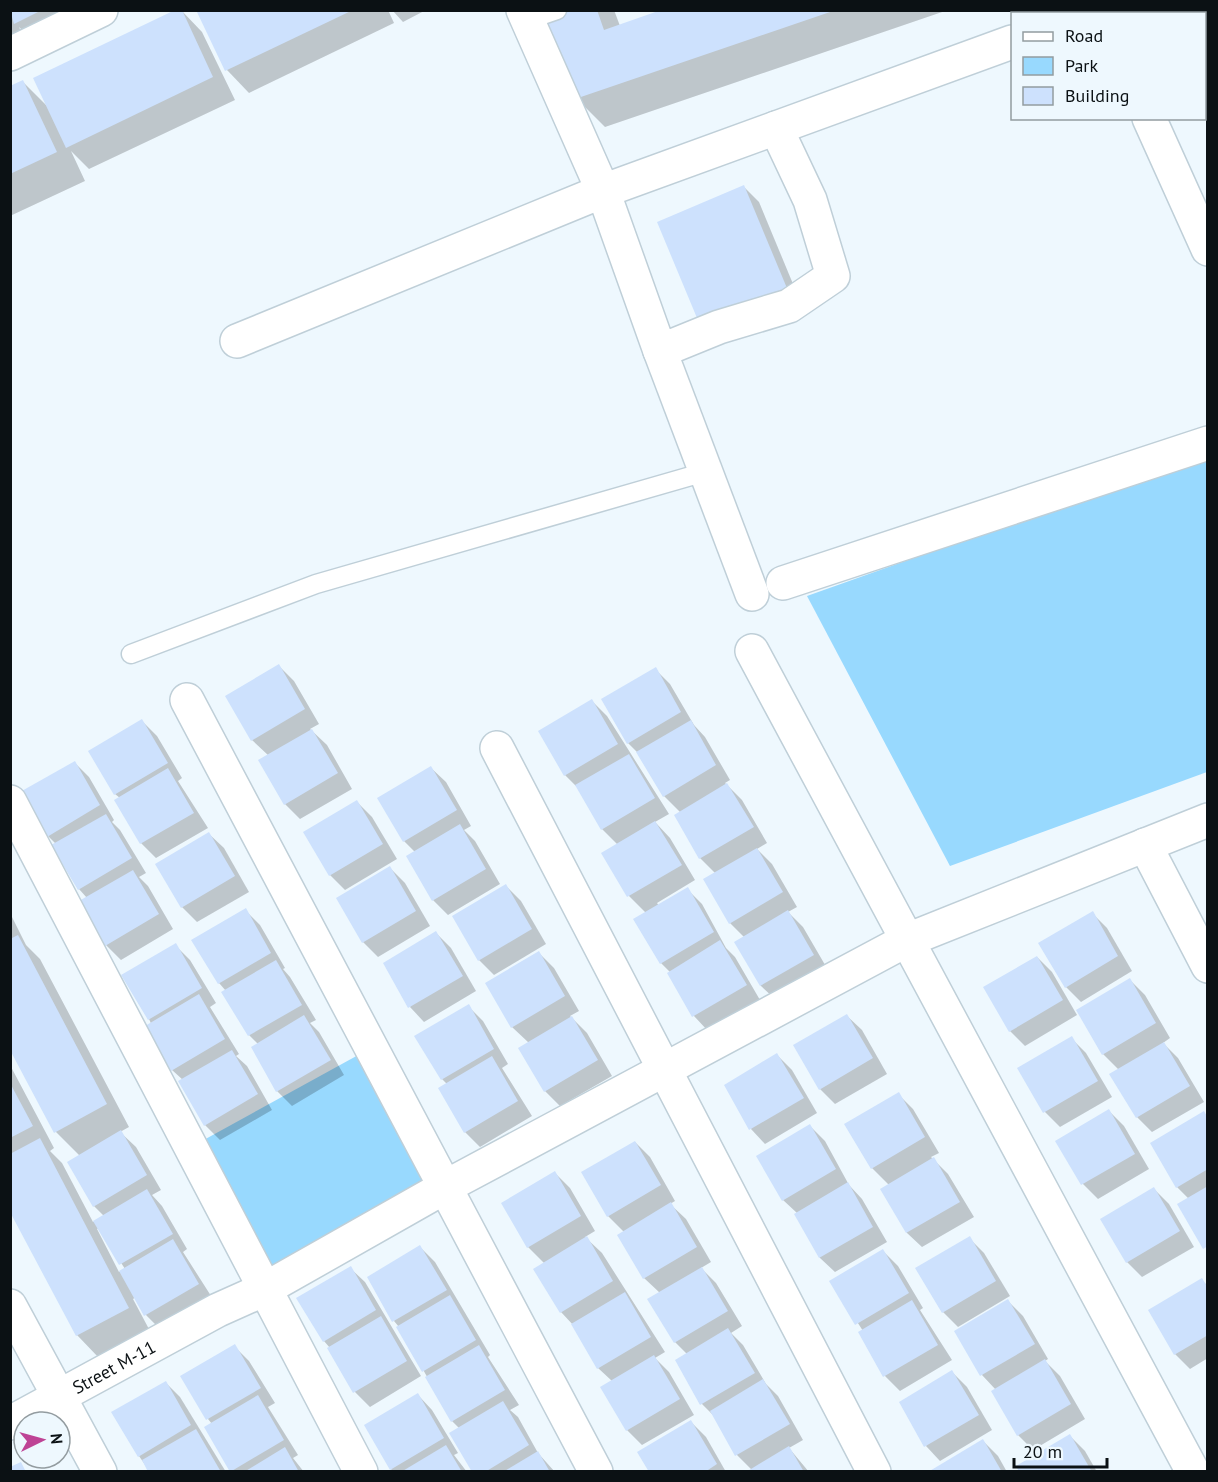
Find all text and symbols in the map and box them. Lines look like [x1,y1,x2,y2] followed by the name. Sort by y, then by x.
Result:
[1011,12,1206,120] legend
[1065,24,1103,47] text: Road
[1065,54,1098,77] text: Park
[1065,84,1129,107] text: Building
[68,1335,159,1399] street label: Street M-11
[12,1410,72,1470] north arrow
[1014,1431,1107,1469] scale bar
[47,1433,67,1445] text: N
[1023,1440,1062,1463] text: 20 m

